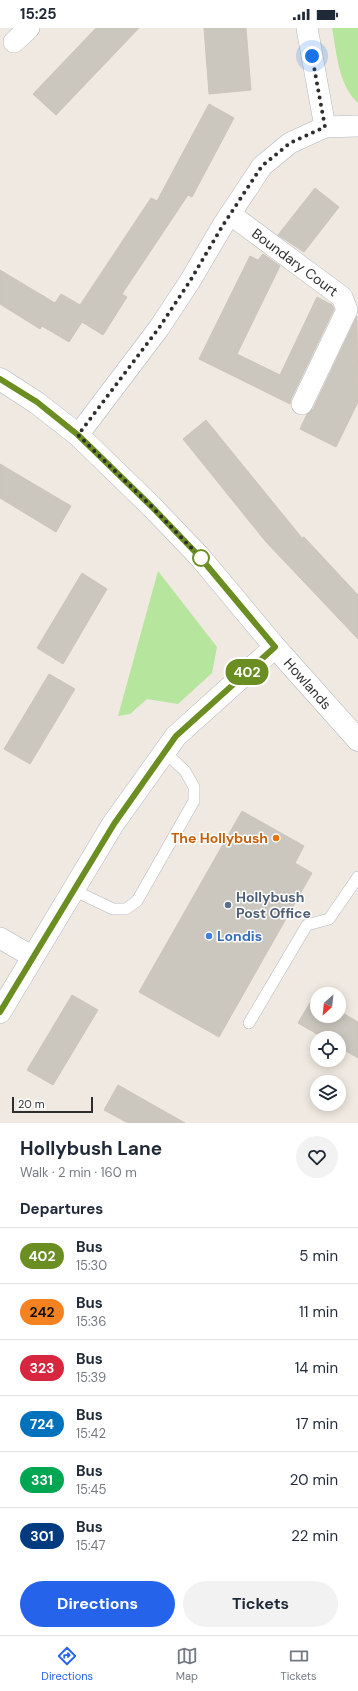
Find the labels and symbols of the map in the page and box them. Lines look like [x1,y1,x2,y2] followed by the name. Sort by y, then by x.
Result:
[302,46,322,66] your location
[248,224,342,300] street label: Boundary Court
[192,549,210,567] unlabelled marker
[280,654,335,713] street label: Howlands
[224,659,270,685] line badge: 402
[171,829,268,847] place label: The Hollybush
[271,833,281,843] marker: The Hollybush
[236,888,311,922] place label: Hollybush Post Office
[223,900,233,910] marker: Hollybush Post Office
[217,927,262,945] place label: Londis
[204,931,214,941] marker: Londis
[310,987,346,1023] north arrow
[12,1095,93,1114] scale bar

